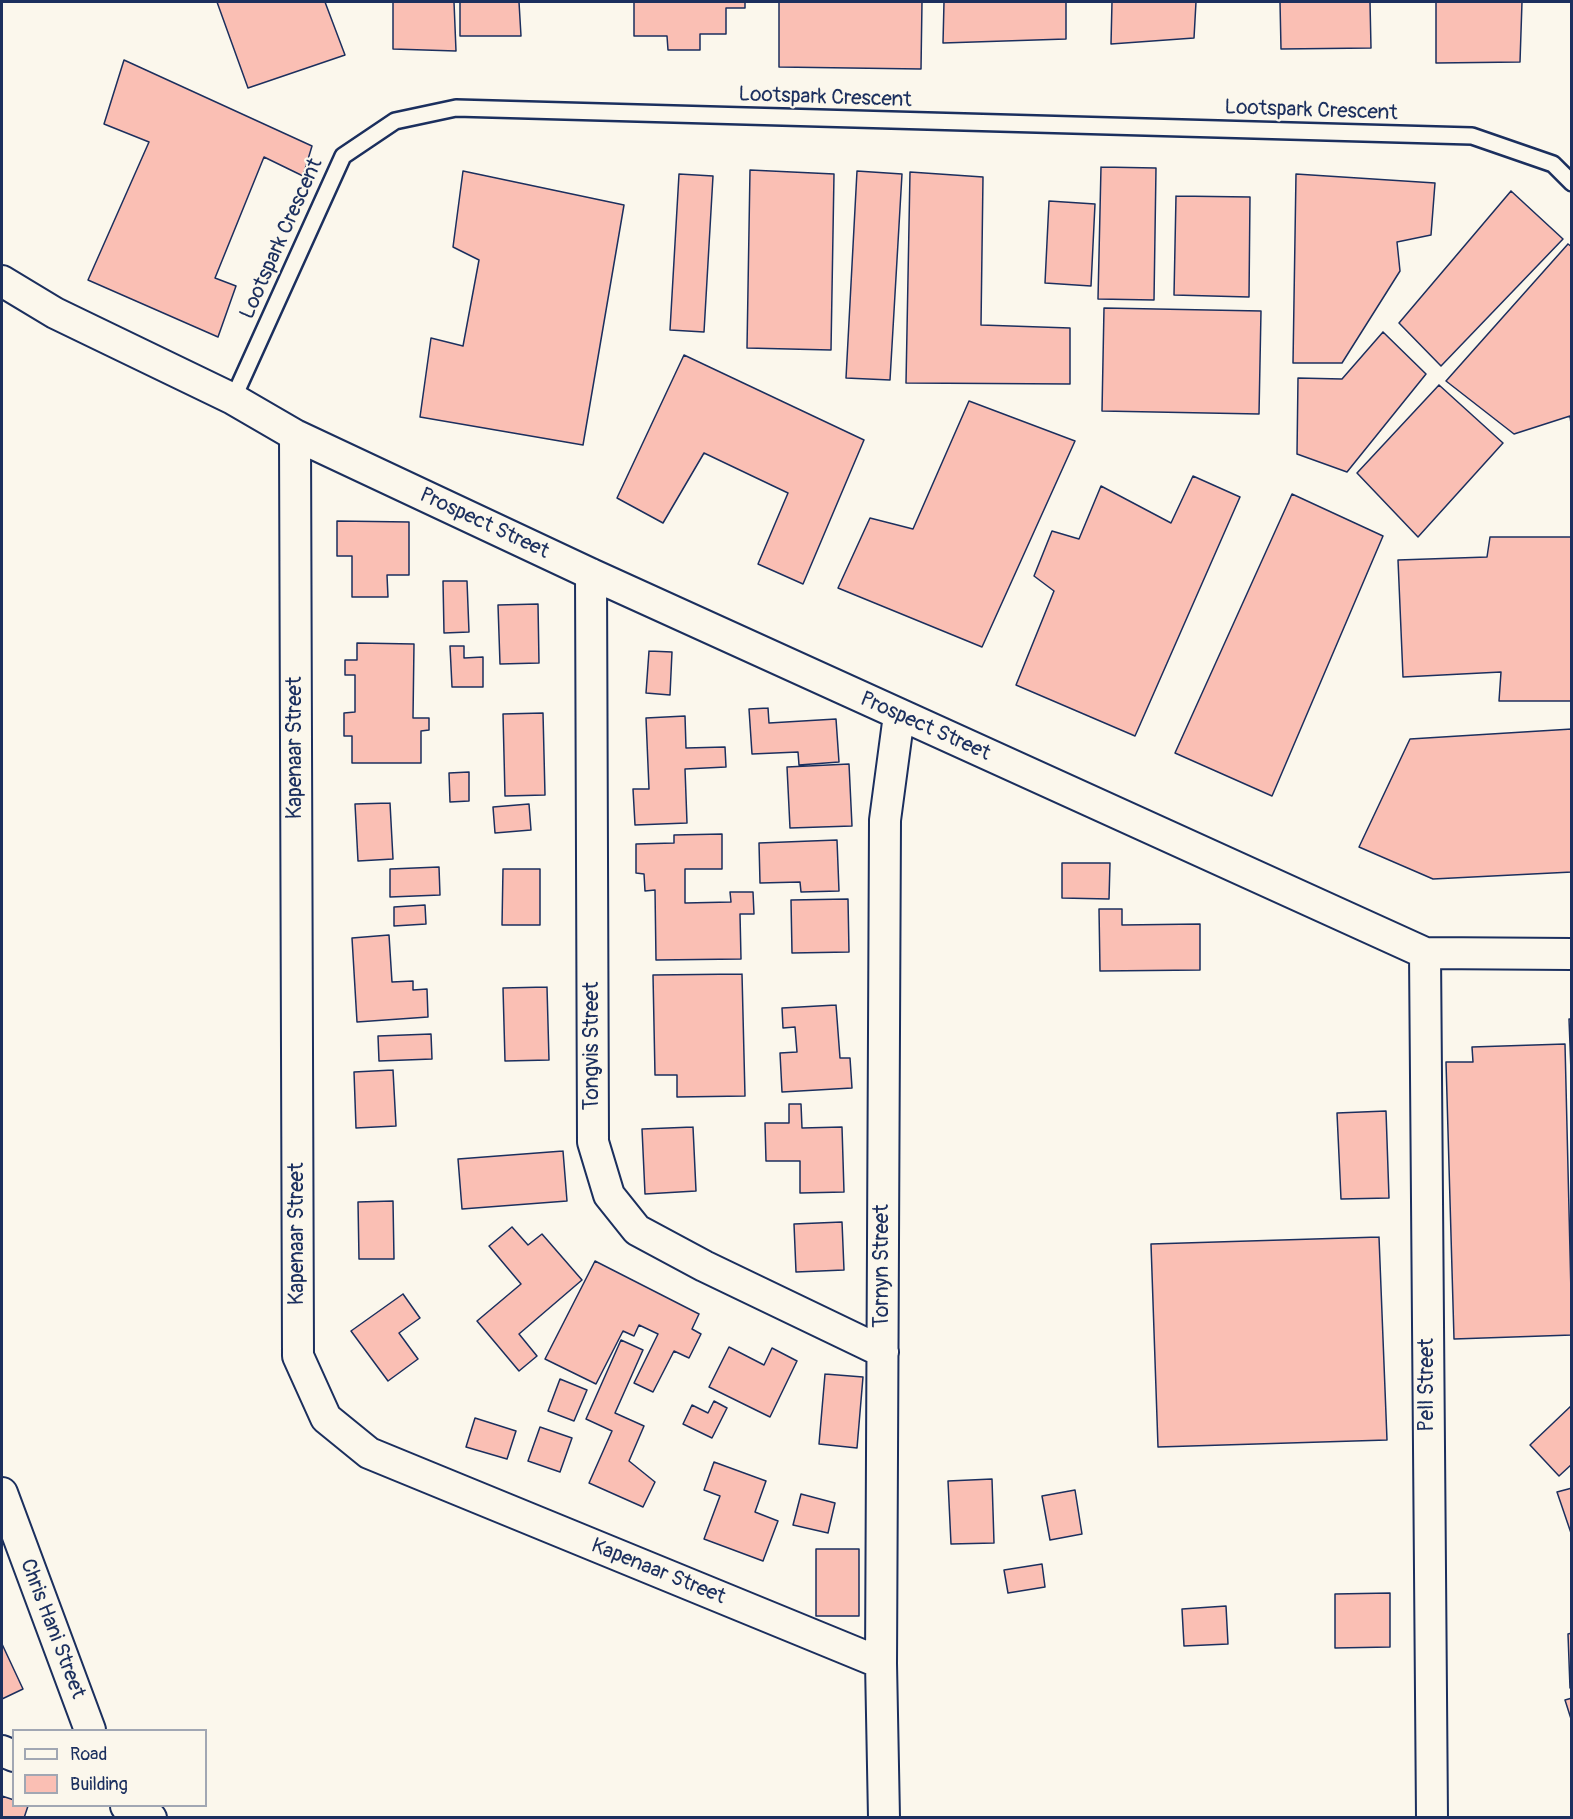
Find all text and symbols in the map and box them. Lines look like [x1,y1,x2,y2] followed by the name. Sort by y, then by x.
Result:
[738,82,912,114] street label: Lootspark Crescent
[1224,95,1398,127] street label: Lootspark Crescent
[235,155,329,323] street label: Lootspark Crescent
[415,483,553,565] street label: Prospect Street
[283,677,309,819] street label: Kapenaar Street
[856,687,994,767] street label: Prospect Street
[580,982,606,1110] street label: Tongvis Street
[285,1163,311,1305] street label: Kapenaar Street
[870,1204,896,1328] street label: Tornyn Street
[1415,1338,1441,1432] street label: Pell Street
[587,1534,729,1610] street label: Kapenaar Street
[14,1556,90,1702] street label: Chris Hani Street
[12,1729,207,1807] legend
[70,1743,107,1766] text: Road
[70,1773,128,1796] text: Building

